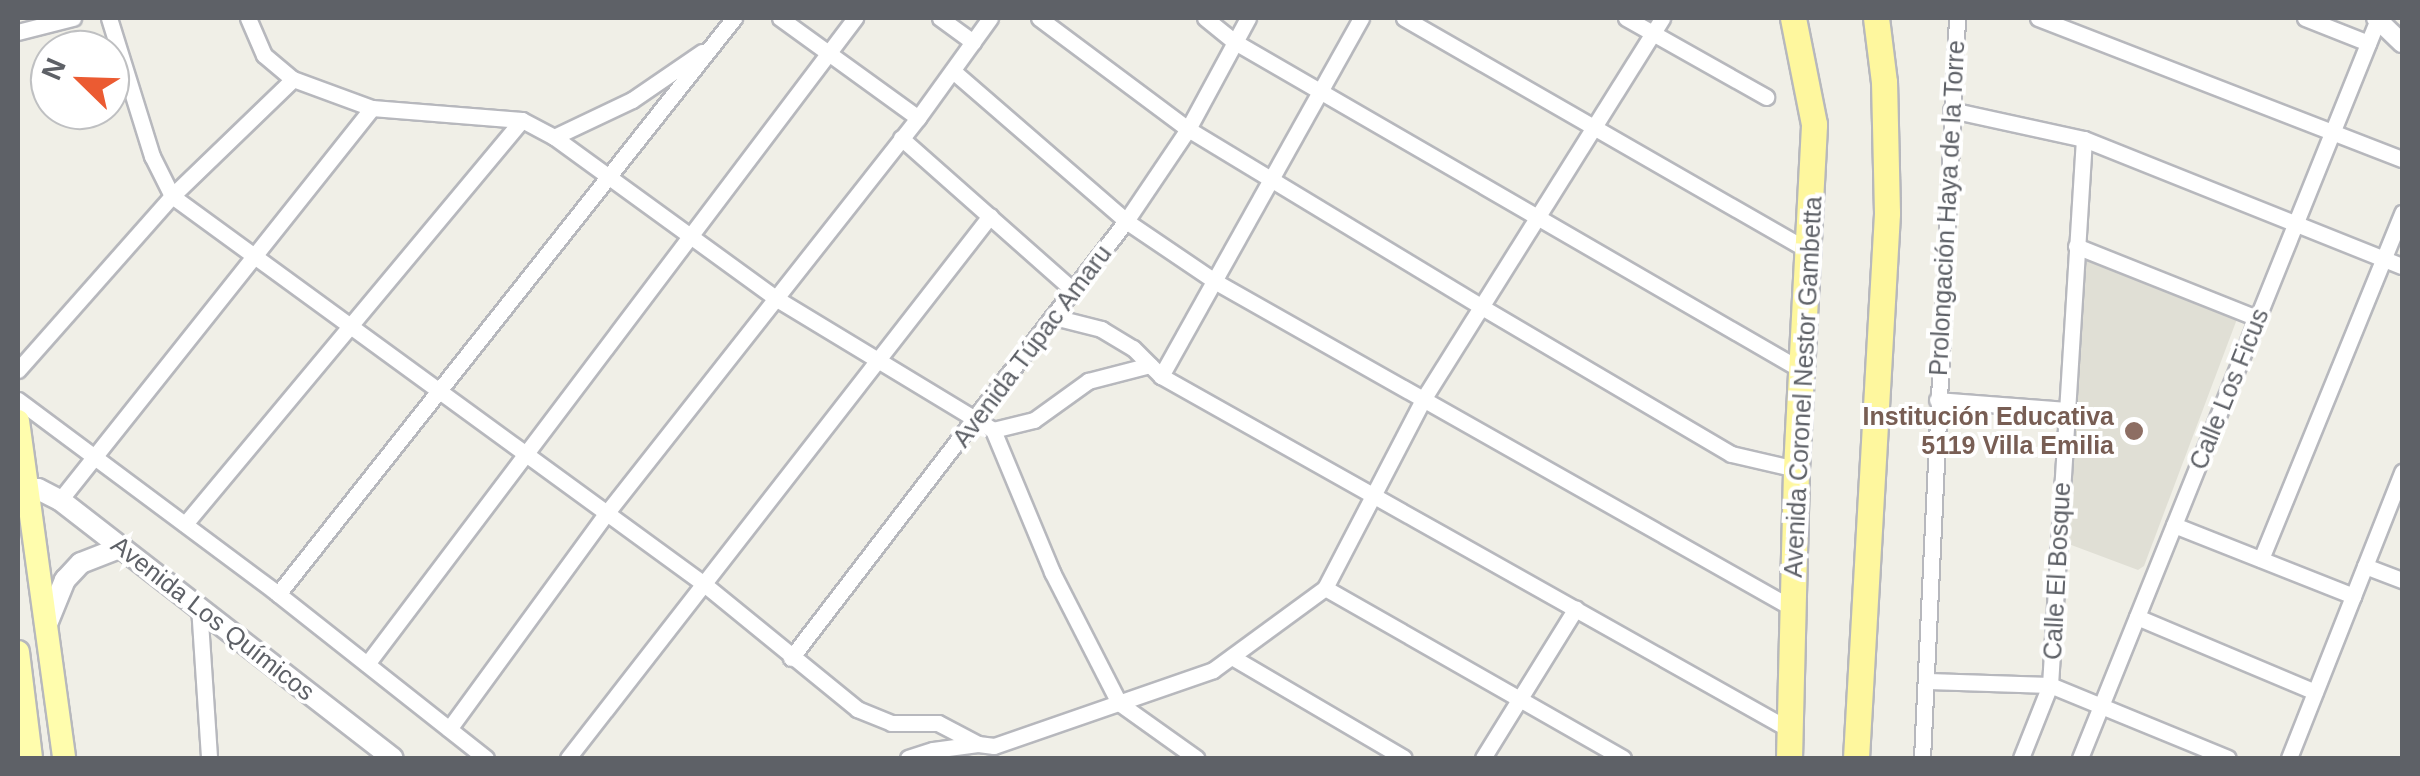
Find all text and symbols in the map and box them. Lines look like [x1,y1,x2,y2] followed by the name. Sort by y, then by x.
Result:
[30,30,130,130] north arrow
[1923,39,1971,377] street label: Prolongación Haya de la Torre
[36,54,72,84] text: N
[1778,196,1828,578] street label: Avenida Coronel Nestor Gambetta
[946,238,1118,454] street label: Avenida Túpac Amaru
[2183,304,2275,474] street label: Calle Los Ficus
[1863,402,2114,461] place label: Institución Educativa 5119 Villa Emilia
[2123,420,2145,442] marker: Institución Educativa 5119 Villa Emilia
[2037,481,2077,661] street label: Calle El Bosque
[105,529,321,707] street label: Avenida Los Químicos

